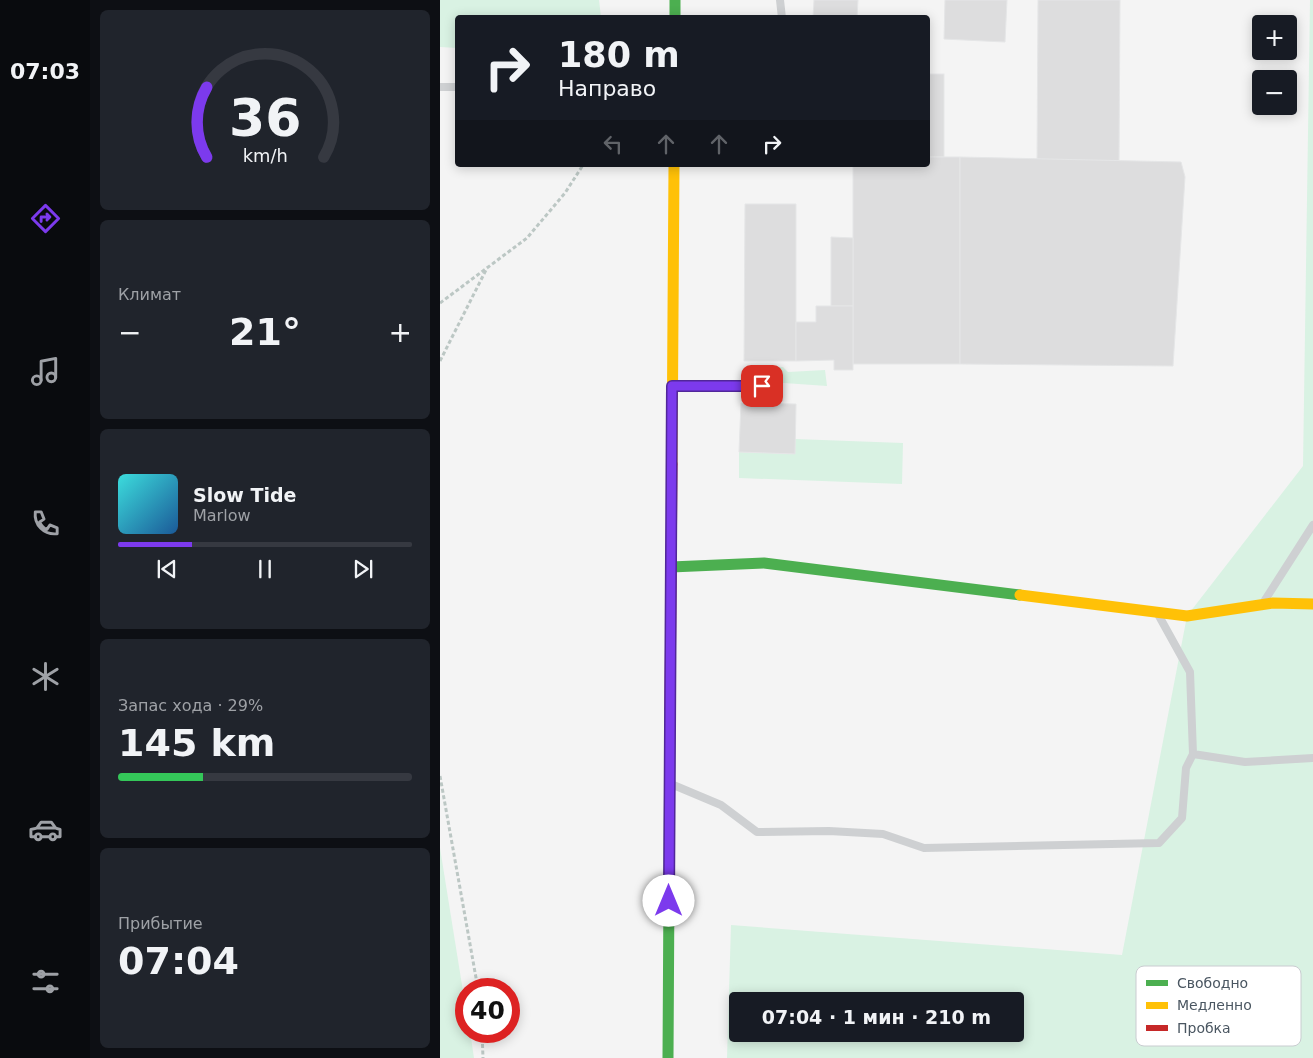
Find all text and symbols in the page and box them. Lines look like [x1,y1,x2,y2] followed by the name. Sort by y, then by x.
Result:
[1252,15,1297,115] map controls
[1252,15,1297,60] button: +
[475,35,540,100] icon: right
[558,35,680,75] text: 180 m
[10,59,80,84] text: 07:03
[1252,70,1297,115] button: −
[558,76,656,101] text: Направо
[229,88,301,148] text: 36
[599,130,627,158] icon: left
[652,130,680,158] icon: ahead
[705,130,733,158] icon: ahead
[758,130,786,158] icon: right
[242,145,288,166] text: km/h
[28,201,63,236] icon: directions
[118,285,181,304] text: Климат
[229,310,301,354] text: 21°
[118,316,141,349] text: −
[389,316,412,349] text: +
[28,354,63,389] icon: music
[741,365,783,407] pin
[748,372,776,400] icon: arrive
[193,484,296,506] text: Slow Tide
[28,506,63,541] icon: phone
[193,506,251,525] text: Marlow
[153,555,181,583] icon: previous
[251,555,279,583] icon: pause
[349,555,377,583] icon: next
[28,659,63,694] icon: climate
[118,696,263,715] text: Запас хода · 29%
[118,721,275,765] text: 145 km
[28,812,63,847] icon: car
[642,874,694,926] position arrow
[118,914,203,933] text: Прибытие
[118,939,239,983] text: 07:04
[28,964,63,999] icon: filters
[1136,966,1301,1046] legend
[1177,975,1248,991] text: Свободно
[455,978,520,1043] speed limit sign: 40
[1177,997,1252,1013] text: Медленно
[762,1006,991,1028] text: 07:04 · 1 мин · 210 m
[1177,1020,1231,1036] text: Пробка

